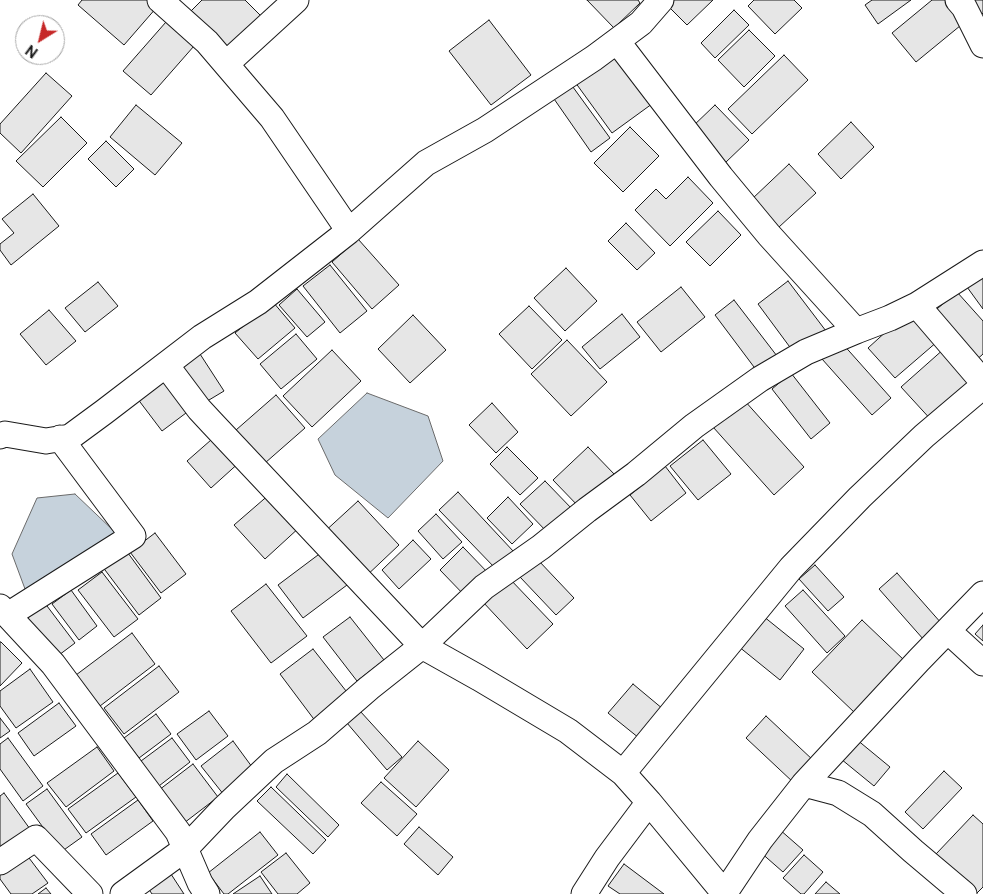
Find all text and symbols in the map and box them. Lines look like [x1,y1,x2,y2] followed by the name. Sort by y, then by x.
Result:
[15,15,65,65] north arrow
[23,42,41,61] text: N

